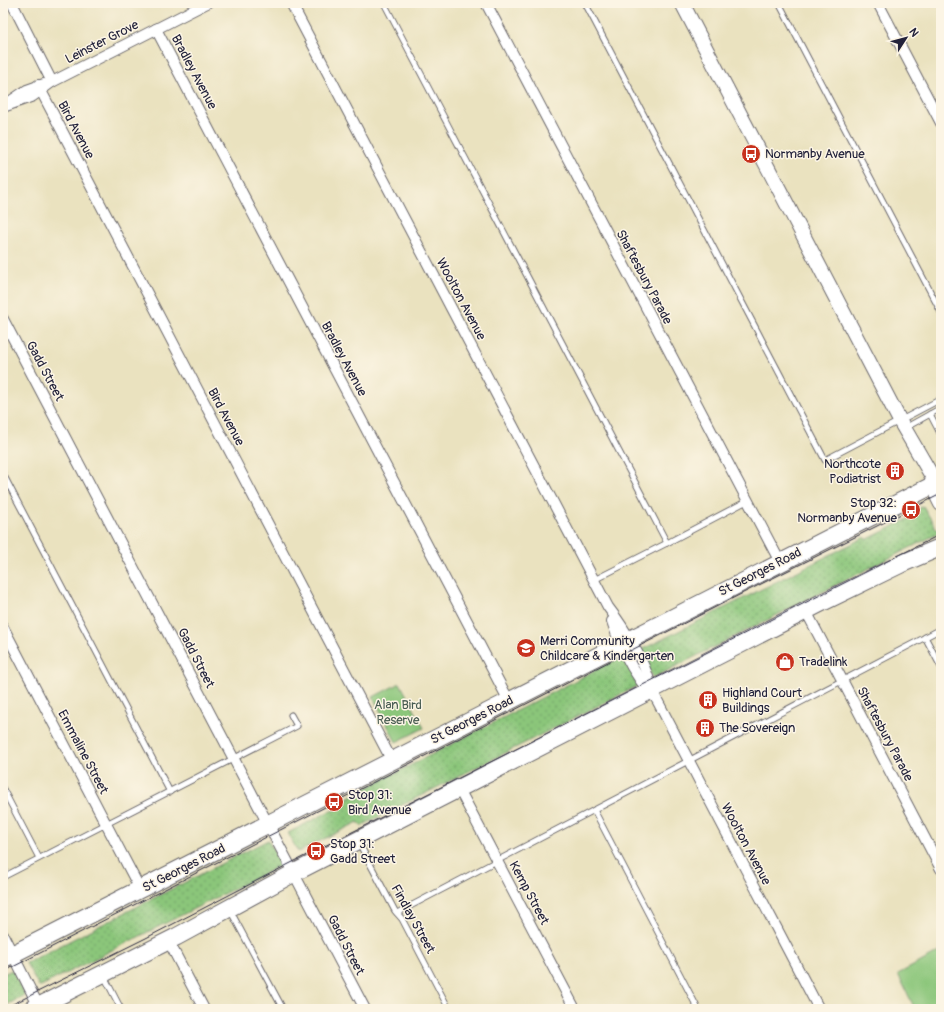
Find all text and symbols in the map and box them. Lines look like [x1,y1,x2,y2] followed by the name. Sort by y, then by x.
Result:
[63,16,142,67] street label: Leinster Grove
[886,18,926,58] north arrow
[906,26,921,40] text: N
[168,32,221,113] street label: Bradley Avenue
[54,98,98,162] street label: Bird Avenue
[740,143,762,165] bus stop icon: Normanby Avenue
[765,146,865,162] place label: Normanby Avenue
[612,227,676,327] street label: Shaftesbury Parade
[433,255,490,343] street label: Woolton Avenue
[318,319,371,400] street label: Bradley Avenue
[23,338,68,404] street label: Gadd Street
[204,385,248,449] street label: Bird Avenue
[824,456,882,487] place label: Northcote Podiatrist
[884,460,906,482] building icon: Northcote Podiatrist
[797,495,898,526] place label: Stop 32: Normanby Avenue
[900,499,922,521] bus stop icon: Stop 32: Normanby Avenue
[716,544,804,600] street label: St Georges Road
[174,625,218,691] street label: Gadd Street
[540,633,674,664] place label: Merri Community Childcare & Kindergarten
[515,637,537,659] school or university icon: Merri Community Childcare & Kindergarten
[774,651,796,673] shop icon: Tradelink
[799,654,848,670] place label: Tradelink
[853,684,917,784] street label: Shaftesbury Parade
[722,685,803,716] place label: Highland Court Buildings
[697,689,719,711] building icon: Highland Court Buildings
[428,692,516,748] street label: St Georges Road
[374,697,422,728] park label: Alan Bird Reserve
[54,707,112,797] street label: Emmaline Street
[694,717,716,739] building icon: The Sovereign
[719,720,795,736] place label: The Sovereign
[348,787,412,818] place label: Stop 31: Bird Avenue
[323,791,345,813] bus stop icon: Stop 31: Bird Avenue
[718,800,775,888] street label: Woolton Avenue
[330,836,396,867] place label: Stop 31: Gadd Street
[140,840,228,896] street label: St Georges Road
[305,840,327,862] bus stop icon: Stop 31: Gadd Street
[506,858,553,928] street label: Kemp Street
[387,882,439,957] street label: Findlay Street
[324,912,368,978] street label: Gadd Street

